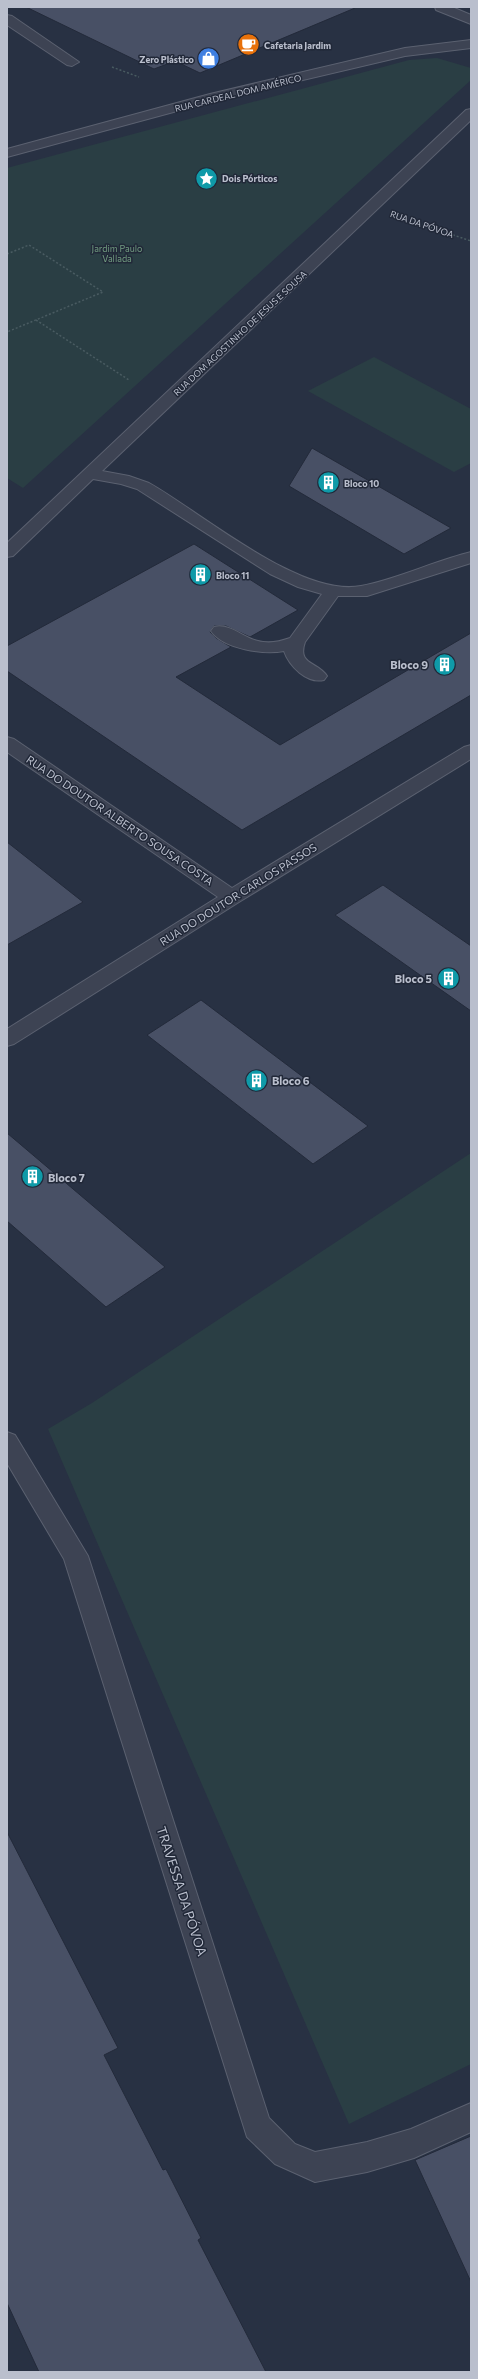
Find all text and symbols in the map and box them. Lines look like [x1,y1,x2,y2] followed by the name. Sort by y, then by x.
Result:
[235,32,261,58] cafe icon: Cafetaria Jardim
[264,40,331,51] place label: Cafetaria Jardim
[196,46,222,72] shop icon: Zero Plástico
[139,54,195,65] place label: Zero Plástico
[173,71,302,114] street label: RUA CARDEAL DOM AMÉRICO
[194,165,220,191] place icon: Dois Pórticos
[222,173,277,184] place label: Dois Pórticos
[389,207,456,240] street label: RUA DA PÓVOA
[92,243,142,264] park label: Jardim Paulo Vallada
[171,268,309,398] street label: RUA DOM AGOSTINHO DE JESUS E SOUSA
[316,470,342,496] building icon: Bloco 10
[344,478,379,489] place label: Bloco 10
[187,562,213,588] building icon: Bloco 11
[216,570,249,581] place label: Bloco 11
[431,651,457,677] building icon: Bloco 9
[390,658,428,671] place label: Bloco 9
[24,752,216,888] street label: RUA DO DOUTOR ALBERTO SOUSA COSTA
[157,840,319,948] street label: RUA DO DOUTOR CARLOS PASSOS
[435,965,461,991] building icon: Bloco 5
[395,972,432,985] place label: Bloco 5
[244,1067,270,1093] building icon: Bloco 6
[272,1074,310,1087] place label: Bloco 6
[20,1164,46,1190] building icon: Bloco 7
[48,1171,85,1184] place label: Bloco 7
[153,1824,211,1958] street label: TRAVESSA DA PÓVOA

